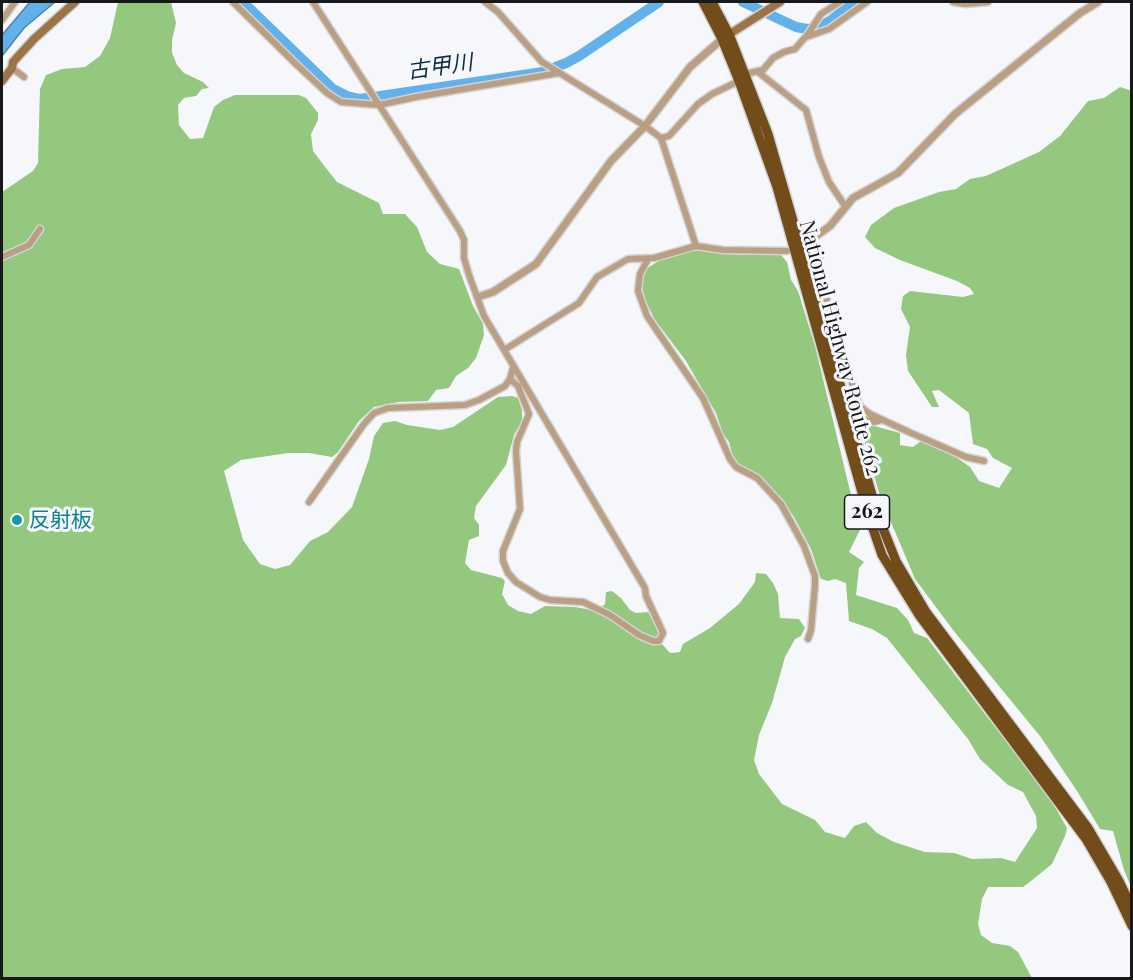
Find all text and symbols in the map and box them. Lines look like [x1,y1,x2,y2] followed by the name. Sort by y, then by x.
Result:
[405,49,475,85] water label: 古甲川
[794,218,886,478] street label: National Highway Route 262
[844,495,890,529] road number: 262
[29,507,92,533] place label: 反射板
[10,513,24,527] marker: 反射板

